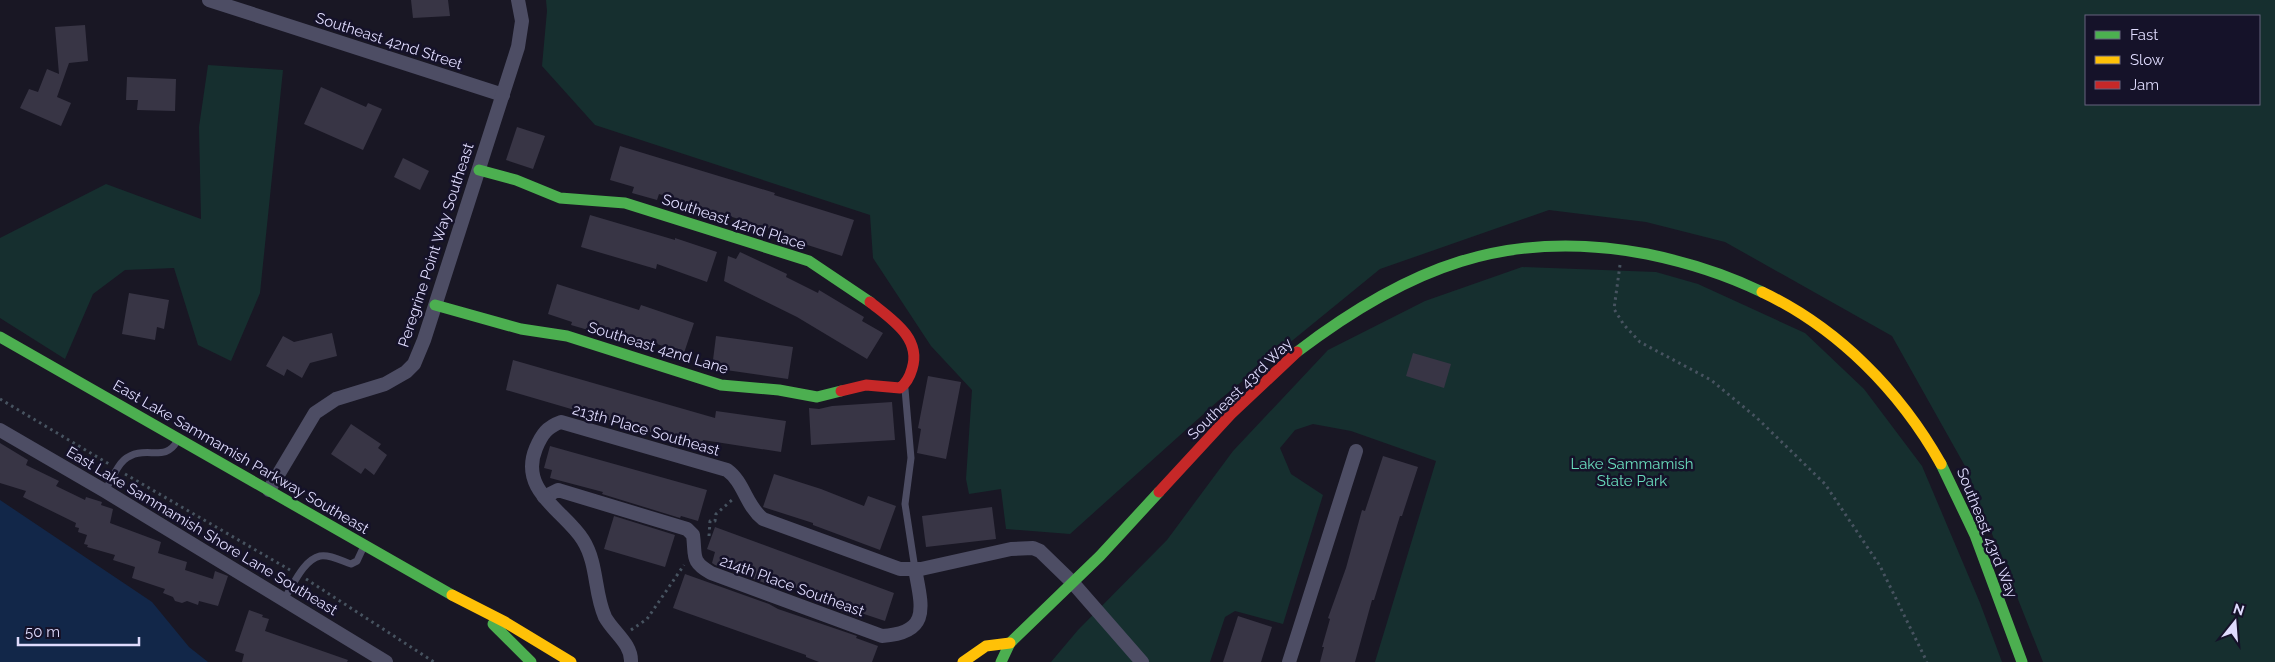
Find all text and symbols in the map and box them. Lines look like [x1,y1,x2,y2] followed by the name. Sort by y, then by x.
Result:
[313,9,465,73] street label: Southeast 42nd Street
[2085,15,2260,105] legend
[2130,26,2158,44] text: Fast
[2130,51,2164,69] text: Slow
[2130,76,2159,94] text: Jam
[394,141,478,349] street label: Peregrine Point Way Southeast
[660,190,808,254] street label: Southeast 42nd Place
[585,318,731,378] street label: Southeast 42nd Lane
[1184,334,1296,444] street label: Southeast 43rd Way
[110,376,372,538] street label: East Lake Sammamish Parkway Southeast
[570,400,722,460] street label: 213th Place Southeast
[63,443,341,619] street label: East Lake Sammamish Shore Lane Southeast
[1570,455,1694,490] park label: Lake Sammamish State Park
[1953,465,2021,601] street label: Southeast 43rd Way
[717,551,867,621] street label: 214th Place Southeast
[2210,597,2260,647] north arrow
[2231,600,2246,619] text: N
[18,614,139,646] scale bar
[25,623,60,641] text: 50 m

